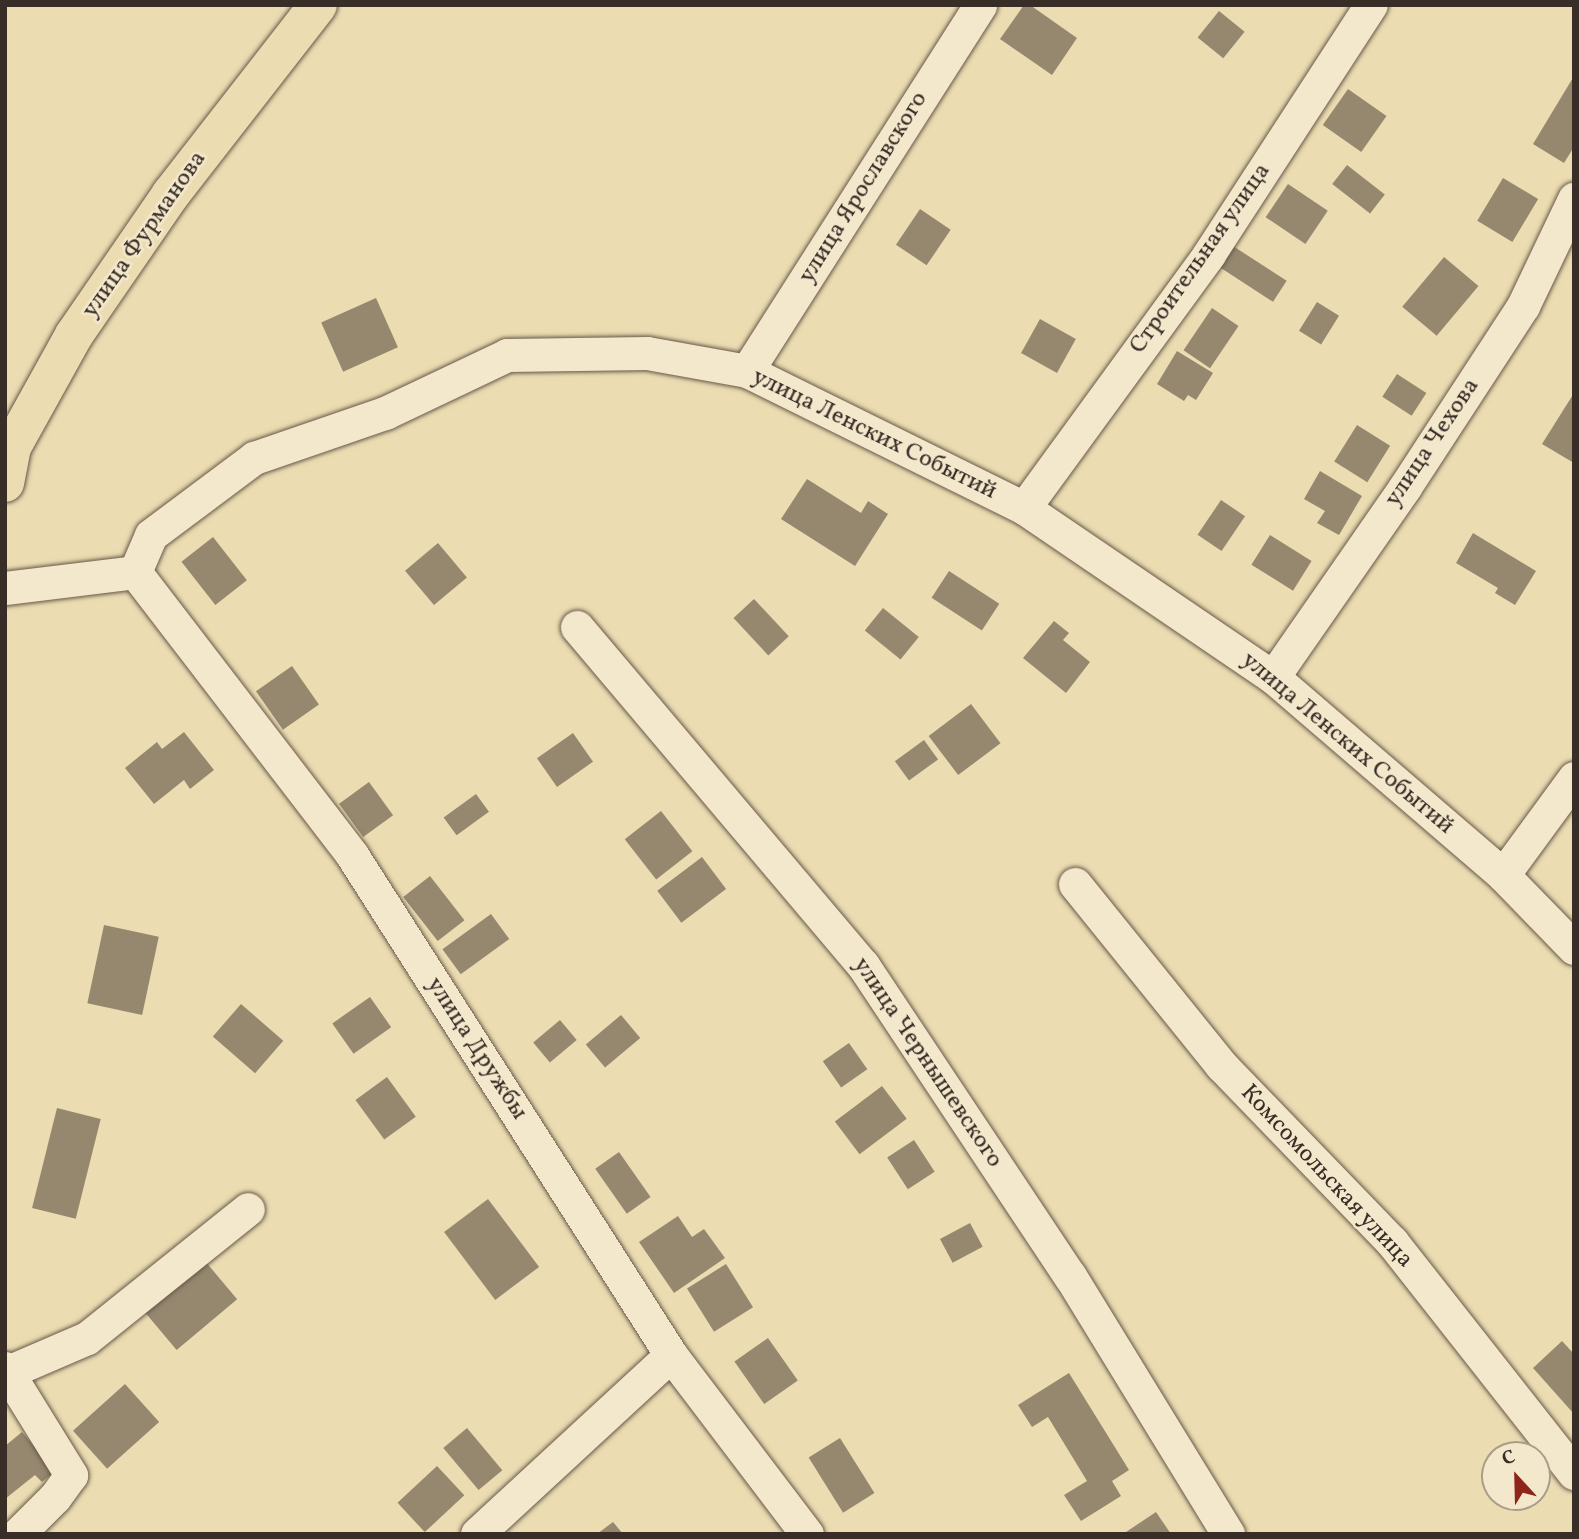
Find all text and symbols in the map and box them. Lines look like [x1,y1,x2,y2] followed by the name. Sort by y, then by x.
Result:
[793,87,935,289] street label: улица Ярославского
[77,146,213,324] street label: улица Фурманова
[1124,158,1278,360] street label: Строительная улица
[747,363,1001,507] street label: улица Ленских Событий
[1379,373,1487,513] street label: улица Чехова
[1235,647,1459,841] street label: улица Ленских Событий
[846,952,1008,1174] street label: улица Чернышевского
[419,972,533,1126] street label: улица Дружбы
[1233,1079,1419,1275] street label: Комсомольская улица
[1481,1441,1551,1511] north arrow
[1498,1444,1519,1473] text: С

